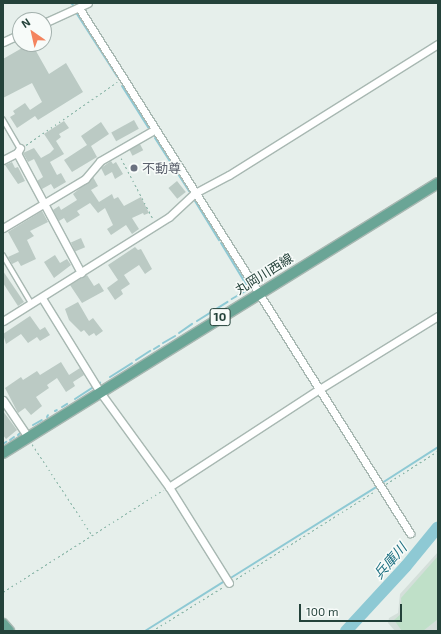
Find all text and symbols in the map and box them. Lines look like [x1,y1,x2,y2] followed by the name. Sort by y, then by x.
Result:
[12,12,52,52] north arrow
[19,15,32,30] text: N
[142,160,181,176] place label: 不動尊
[129,163,139,173] marker: 不動尊
[232,250,296,298] street label: 丸岡川西線
[209,307,231,327] road number: 10
[370,540,410,582] water label: 兵庫川
[301,596,404,622] scale bar
[306,604,338,618] text: 100 m

